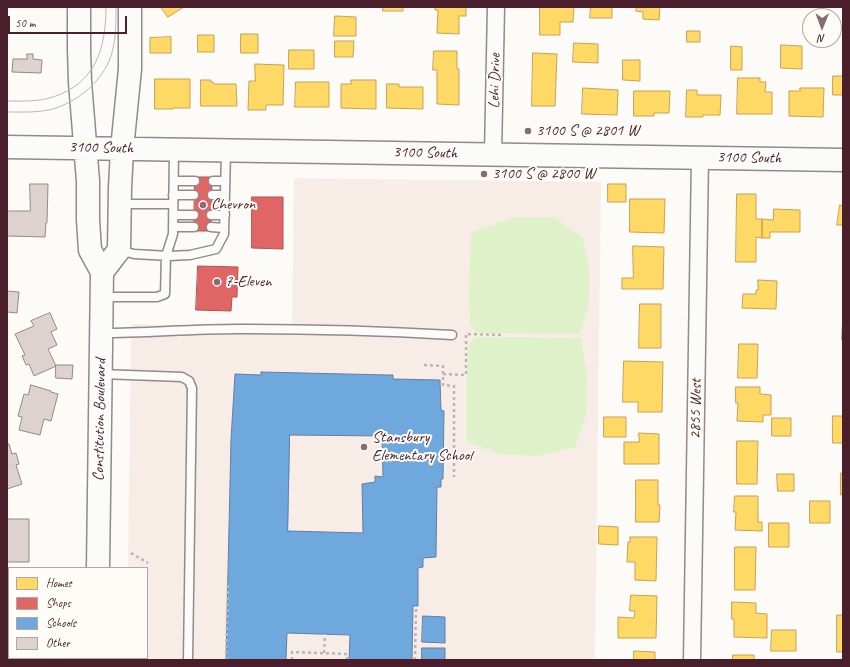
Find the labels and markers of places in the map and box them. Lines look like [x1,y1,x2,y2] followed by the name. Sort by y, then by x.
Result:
[536,121,639,141] place label: 3100 S @ 2801 W
[523,126,533,136] marker: 3100 S @ 2801 W
[492,164,595,184] place label: 3100 S @ 2800 W
[479,169,489,179] marker: 3100 S @ 2800 W
[211,195,255,215] place label: Chevron
[198,200,208,210] marker: Chevron
[225,272,271,292] place label: 7-Eleven
[212,277,222,287] marker: 7-Eleven
[372,428,472,466] place label: Stansbury Elementary School
[359,442,369,452] marker: Stansbury Elementary School

